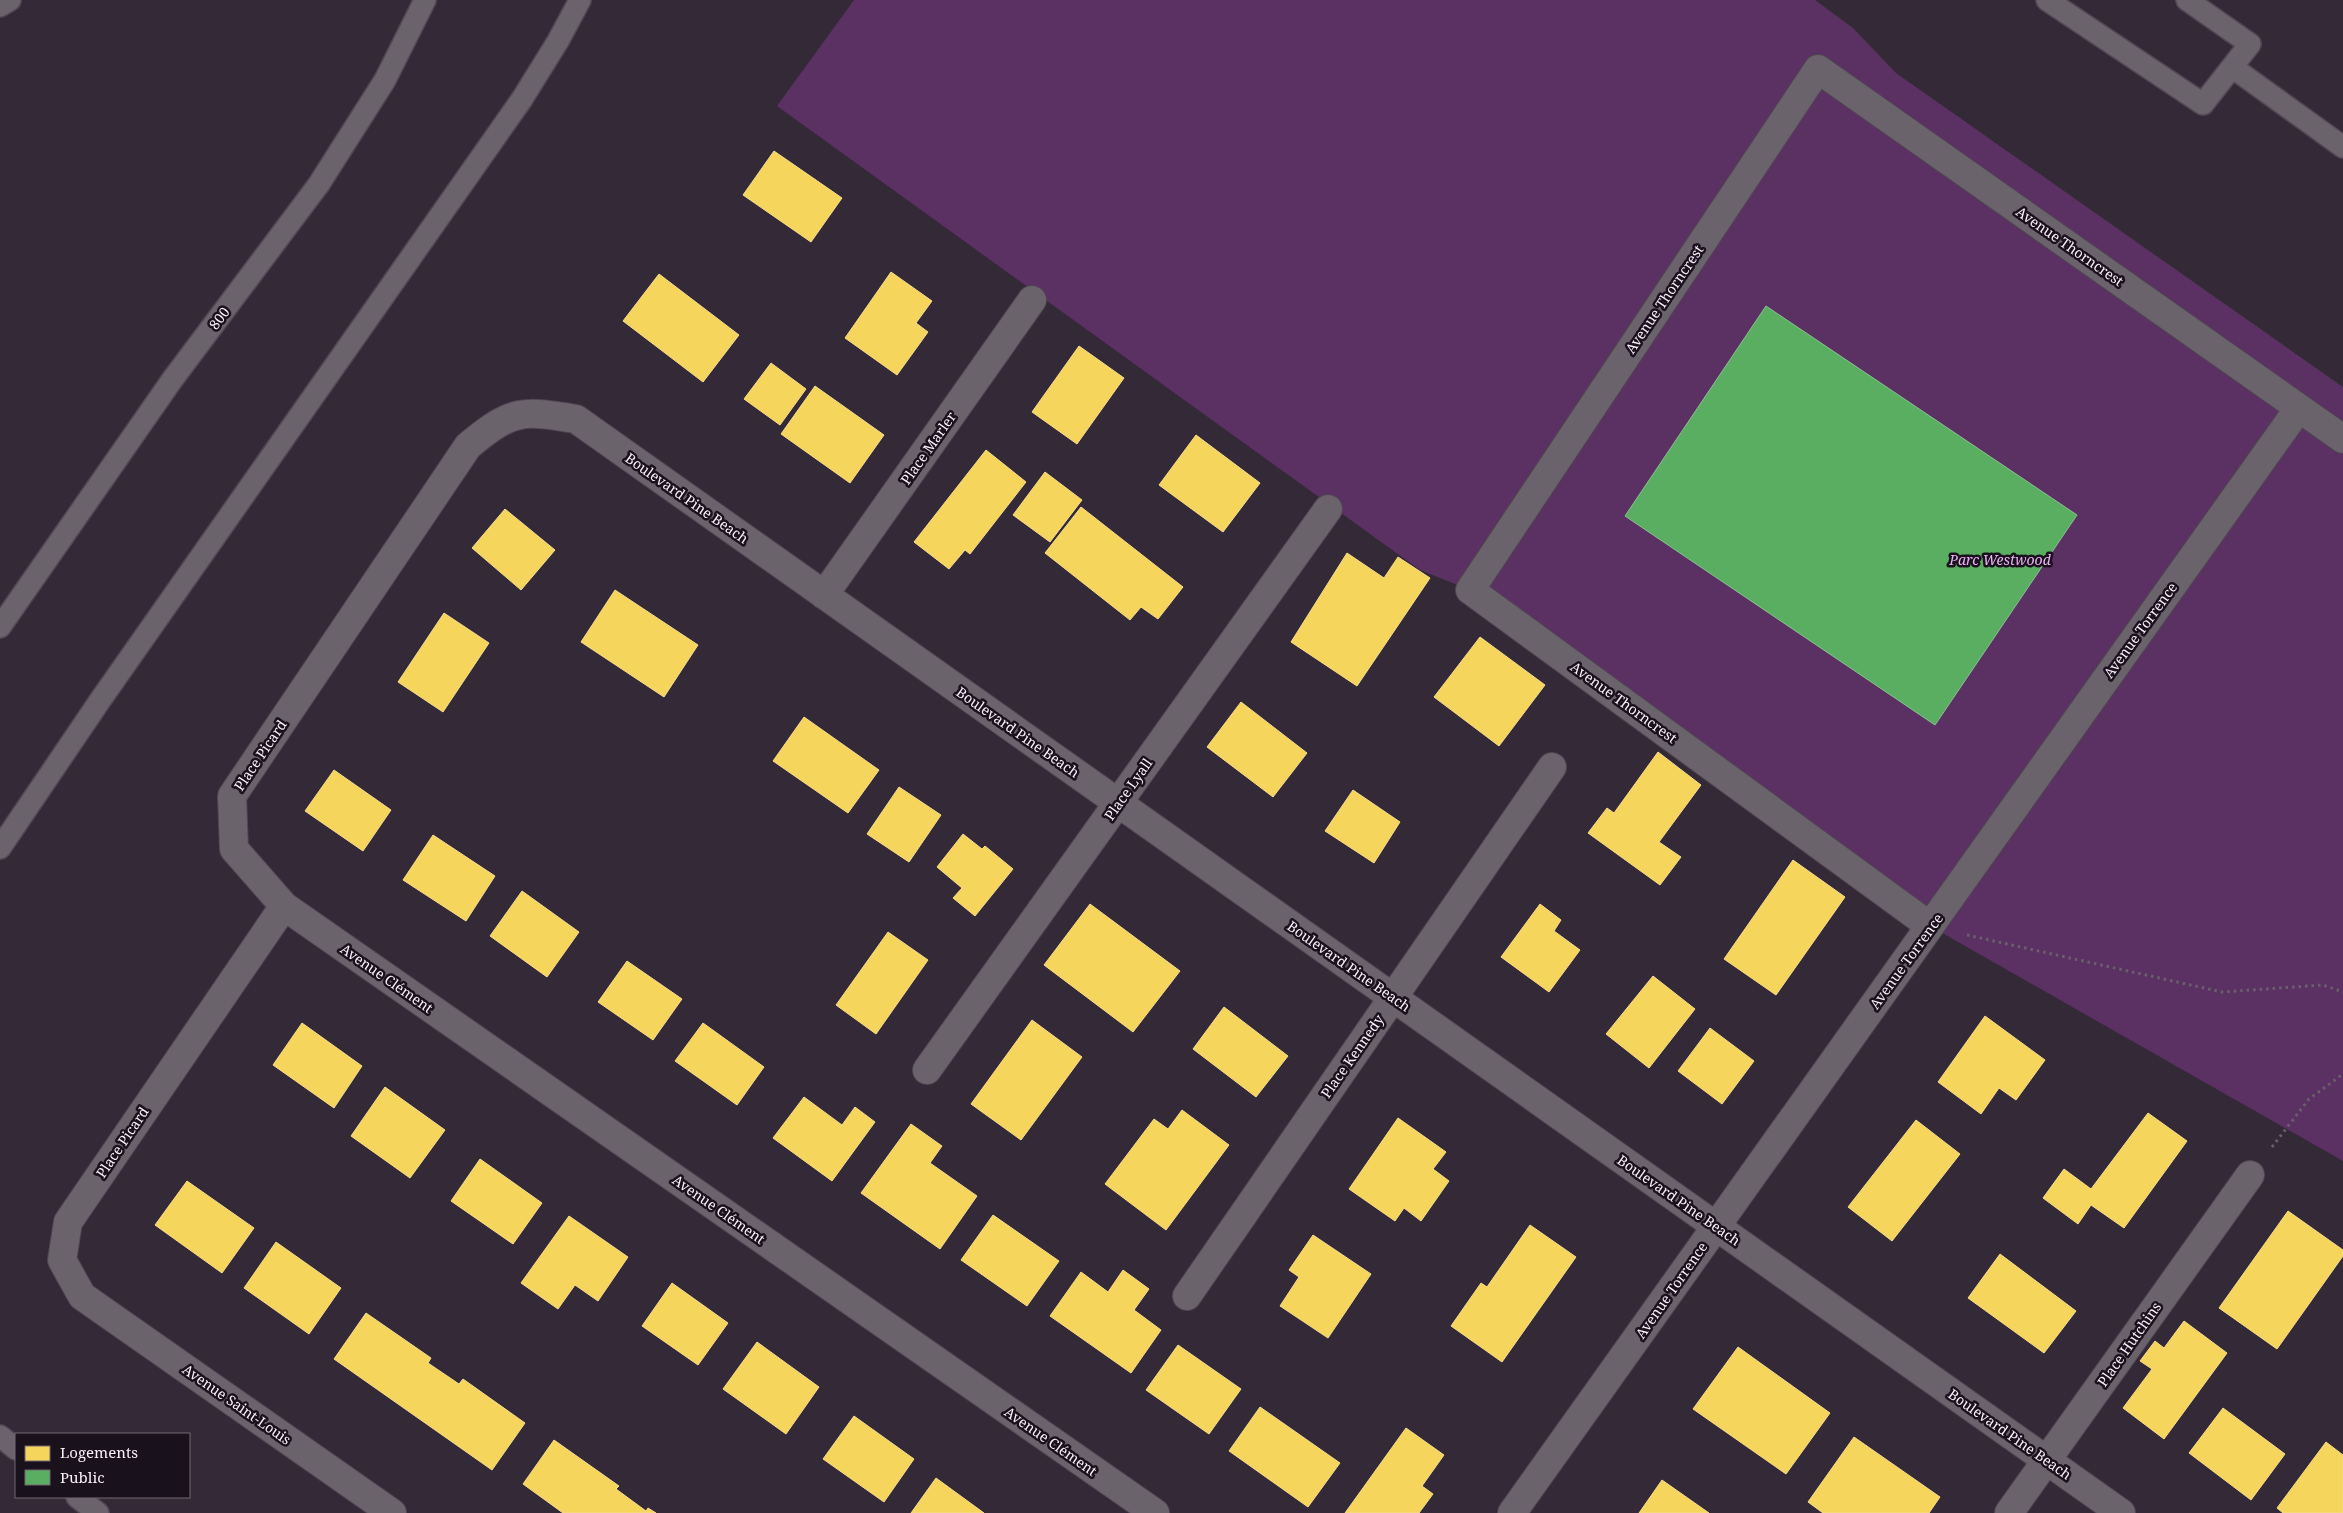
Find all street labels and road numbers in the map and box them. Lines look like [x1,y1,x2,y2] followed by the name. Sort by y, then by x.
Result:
[2013,202,2128,290] street label: Avenue Thorncrest
[1621,241,1707,357] street label: Avenue Thorncrest
[204,303,234,333] street label: 800
[896,408,960,488] street label: Place Marler
[622,448,752,548] street label: Boulevard Pine Beach
[2099,578,2181,682] street label: Avenue Torrence
[1567,657,1681,747] street label: Avenue Thorncrest
[953,682,1083,782] street label: Boulevard Pine Beach
[229,716,291,794] street label: Place Picard
[1100,754,1157,824] street label: Place Lyall
[1865,909,1947,1013] street label: Avenue Torrence
[1284,916,1414,1016] street label: Boulevard Pine Beach
[337,939,437,1017] street label: Avenue Clément
[1316,1010,1388,1101] street label: Place Kennedy
[91,1103,153,1181] street label: Place Picard
[1614,1150,1744,1250] street label: Boulevard Pine Beach
[669,1170,769,1248] street label: Avenue Clément
[1631,1238,1711,1342] street label: Avenue Torrence
[2093,1298,2165,1390] street label: Place Hutchins
[179,1359,295,1449] street label: Avenue Saint-Louis
[1945,1384,2075,1484] street label: Boulevard Pine Beach
[1001,1402,1101,1480] street label: Avenue Clément

